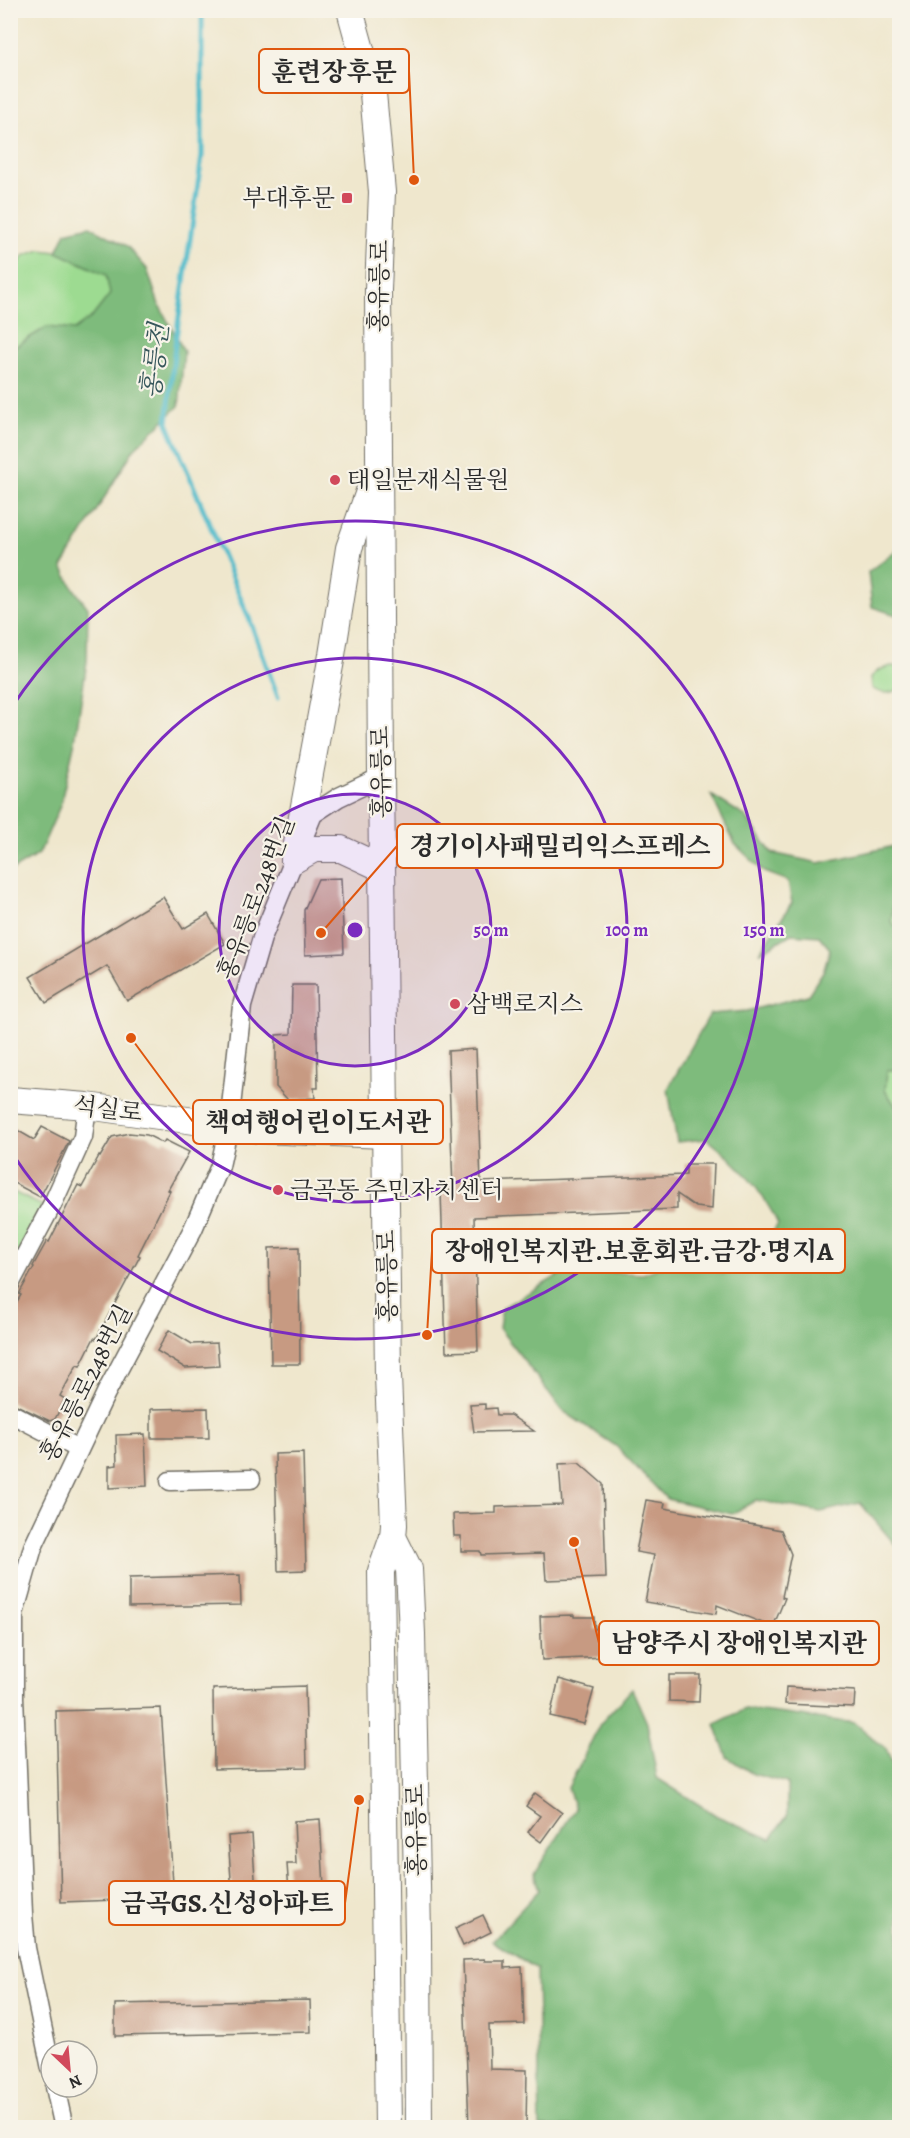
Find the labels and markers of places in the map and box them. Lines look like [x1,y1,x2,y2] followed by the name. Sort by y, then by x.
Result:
[259,49,409,93] callout: 훈련장후문
[242,182,335,214] place label: 부대후문
[340,191,354,205] marker: 부대후문
[347,464,509,496] place label: 태일분재식물원
[328,473,342,487] marker: 태일분재식물원
[397,824,723,868] callout: 경기이사패밀리익스프레스
[345,920,365,940] centre of rings
[467,988,583,1020] place label: 삼백로지스
[448,997,462,1011] marker: 삼백로지스
[193,1100,443,1144] callout: 책여행어린이도서관
[290,1174,503,1206] place label: 금곡동 주민자치센터
[271,1183,285,1197] marker: 금곡동 주민자치센터
[432,1229,845,1273] callout: 장애인복지관.보훈회관.금강·명지A
[599,1621,879,1665] callout: 남양주시 장애인복지관
[109,1881,345,1925] callout: 금곡GS.신성아파트

